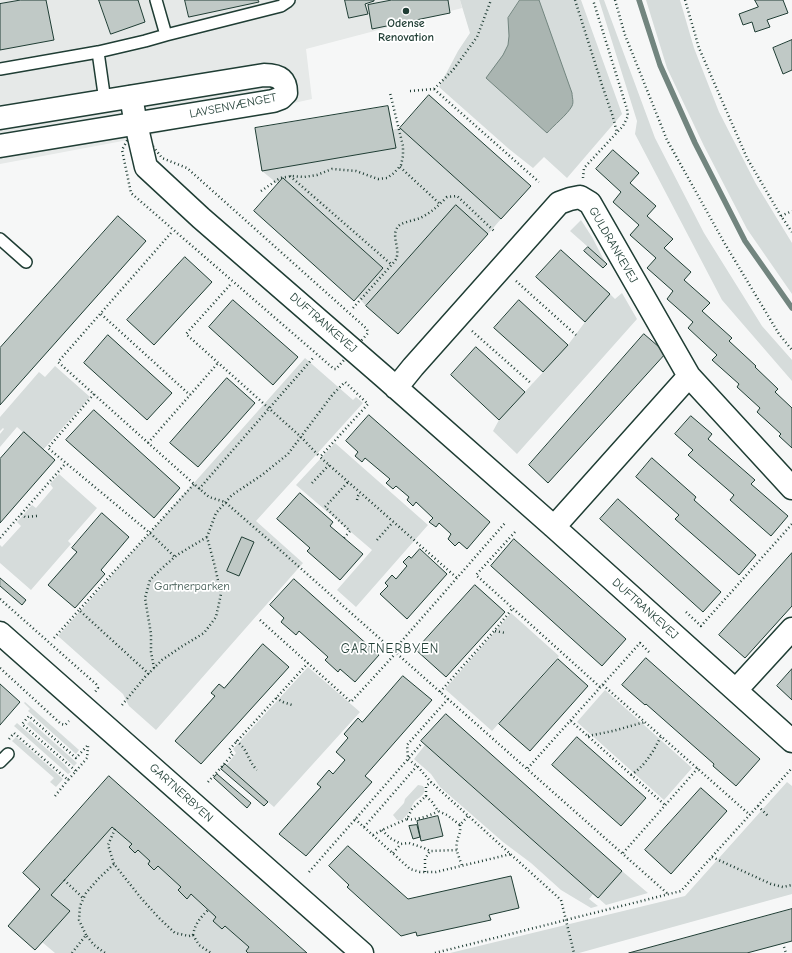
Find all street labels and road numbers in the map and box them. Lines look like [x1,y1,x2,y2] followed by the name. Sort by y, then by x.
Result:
[188,90,278,122] street label: LAVSENVÆNGET
[585,204,641,286] street label: GULDRANKEVEJ
[287,290,359,356] street label: DUFTRANKEVEJ
[609,575,681,643] street label: DUFTRANKEVEJ
[146,761,216,825] street label: GARTNERBYEN

